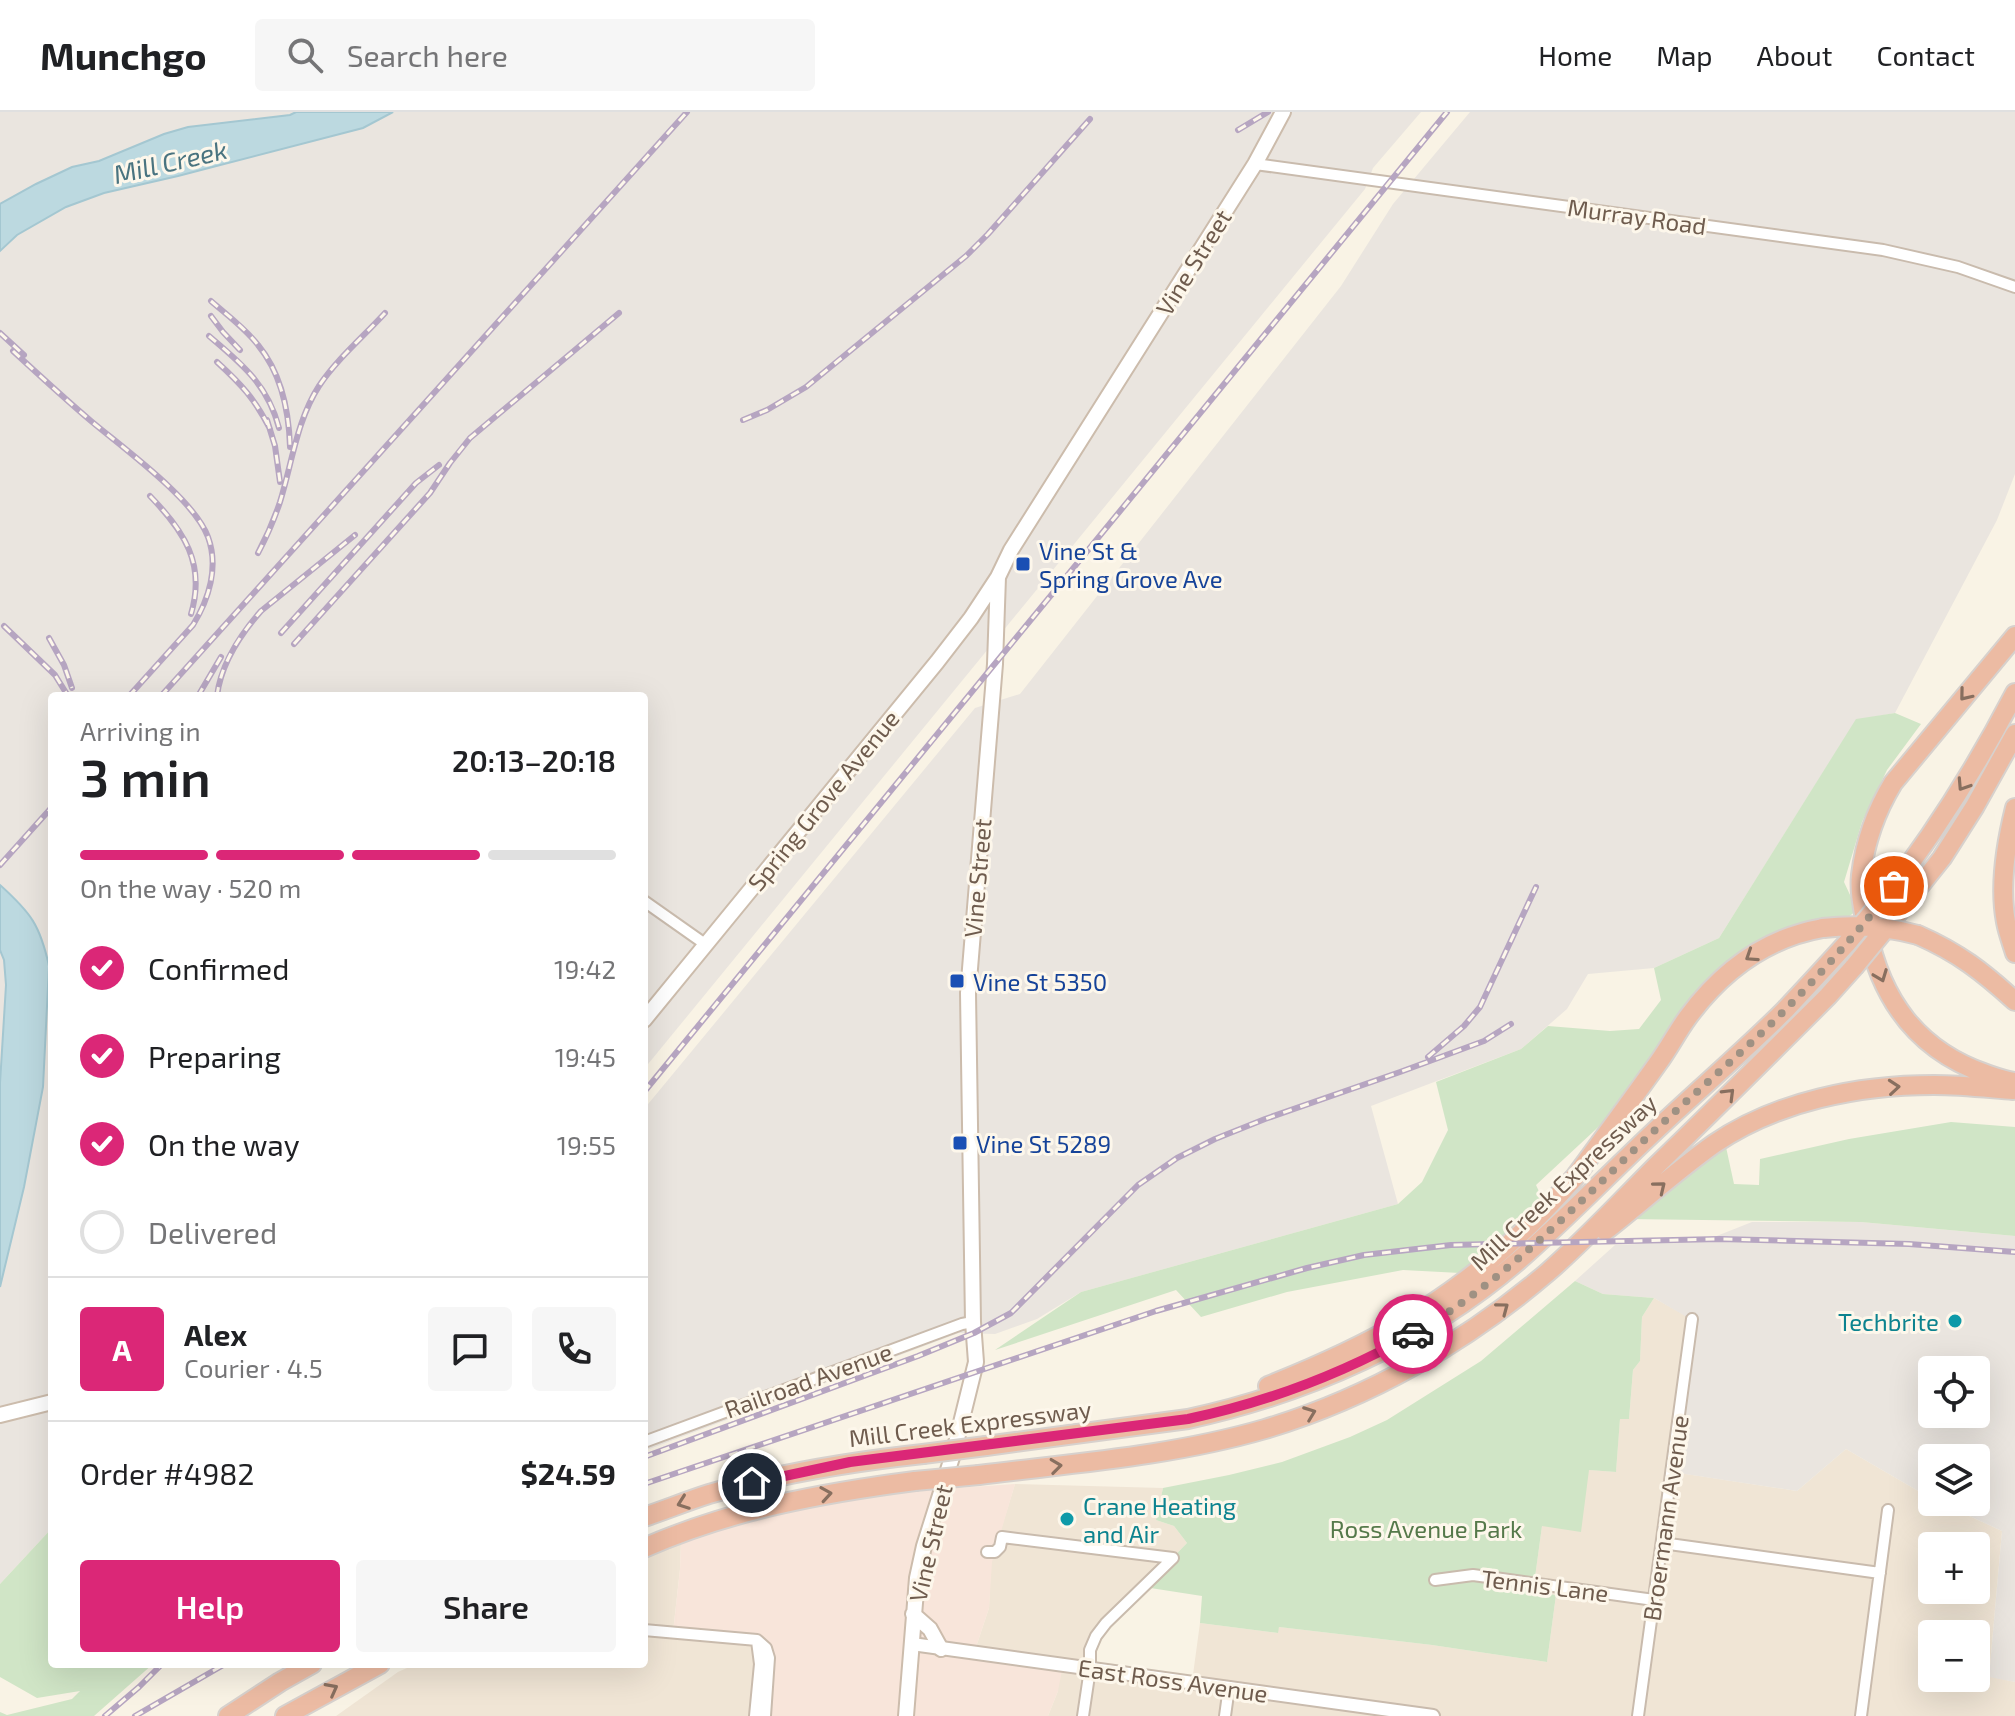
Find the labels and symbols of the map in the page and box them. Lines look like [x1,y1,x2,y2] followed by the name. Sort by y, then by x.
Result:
[110,133,230,189] water label: Mill Creek
[1566,192,1708,240] street label: Murray Road
[1149,204,1237,320] street label: Vine Street
[1039,536,1223,593] place label: Vine St & Spring Grove Ave
[1014,555,1032,573] marker: Vine St & Spring Grove Ave
[1960,686,1975,701] one-way arrow
[741,704,905,896] street label: Spring Grove Avenue
[1958,777,1973,791] one-way arrow
[957,817,997,939] street label: Vine Street
[1860,852,1928,920] pin
[1745,947,1759,962] one-way arrow
[973,967,1107,996] place label: Vine St 5350
[1871,969,1888,983] one-way arrow
[948,972,966,990] marker: Vine St 5350
[1888,1079,1901,1096] one-way arrow
[1464,1088,1662,1276] street label: Mill Creek Expressway
[1720,1089,1734,1103] one-way arrow
[976,1129,1111,1158] place label: Vine St 5289
[951,1134,969,1152] marker: Vine St 5289
[1651,1182,1665,1197] one-way arrow
[1373,1294,1453,1374] courier
[1494,1303,1508,1317] one-way arrow
[1838,1307,1939,1336] place label: Techbrite
[1946,1312,1964,1330] marker: Techbrite
[720,1336,896,1424] street label: Railroad Avenue
[847,1394,1093,1452] street label: Mill Creek Expressway
[1302,1407,1316,1423] one-way arrow
[1636,1413,1694,1623] street label: Broermann Avenue
[718,1449,786,1517] pin
[1050,1457,1063,1474] one-way arrow
[902,1482,958,1604] street label: Vine Street
[819,1487,833,1504] one-way arrow
[1083,1491,1236,1548] place label: Crane Heating and Air
[677,1494,691,1510] one-way arrow
[1058,1510,1076,1528] marker: Crane Heating and Air
[1330,1514,1522,1543] park label: Ross Avenue Park
[1480,1563,1610,1607] street label: Tennis Lane
[1076,1652,1270,1708] street label: East Ross Avenue
[324,1683,338,1699] one-way arrow

